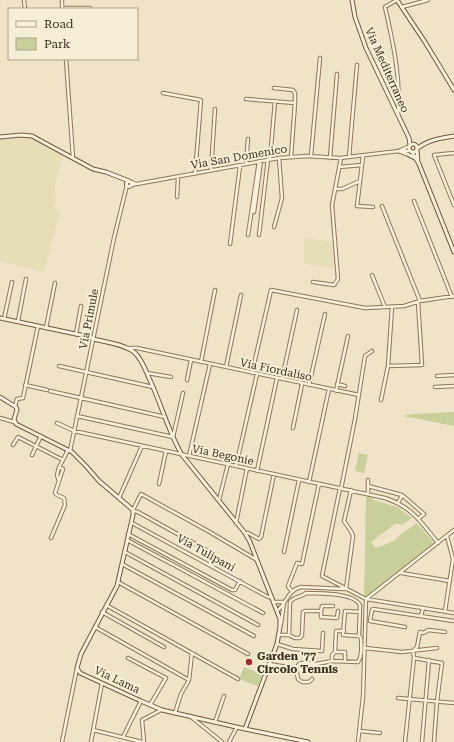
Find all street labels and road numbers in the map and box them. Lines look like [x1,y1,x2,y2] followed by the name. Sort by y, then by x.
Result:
[362,25,412,115] street label: Via Mediterraneo
[190,142,288,172] street label: Via San Domenico
[77,288,101,350] street label: Via Primule
[239,356,313,384] street label: Via Fiordaliso
[191,442,255,468] street label: Via Begonie
[175,532,238,575] street label: Via Tulipani
[92,664,142,696] street label: Via Lama

